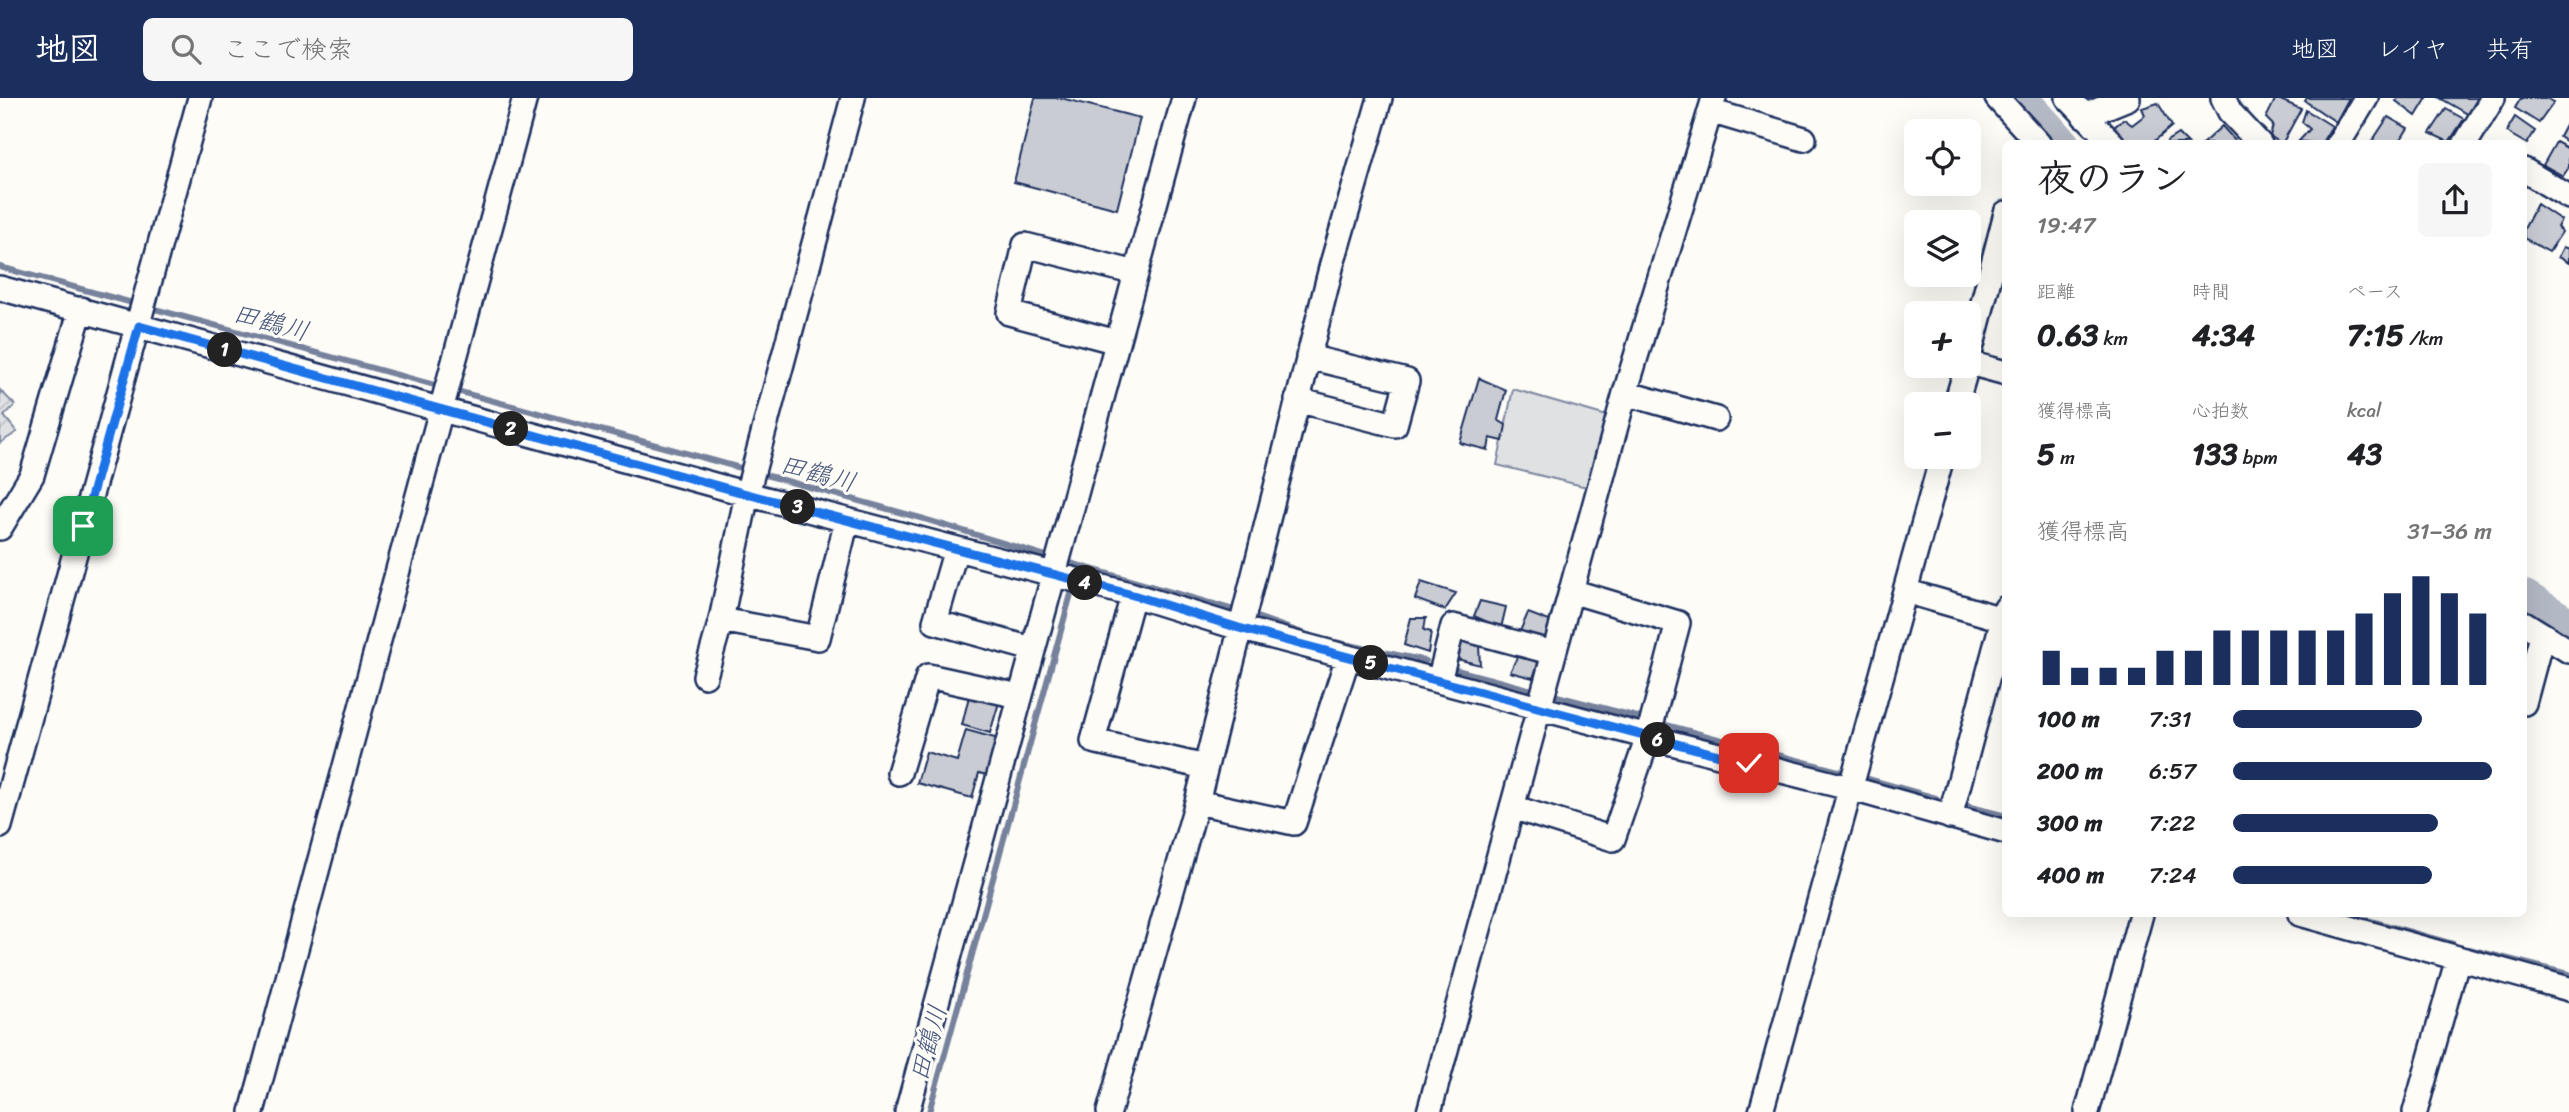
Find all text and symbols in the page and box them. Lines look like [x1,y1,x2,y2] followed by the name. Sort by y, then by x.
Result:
[143,18,633,81] search box
[35,20,101,78] text: 地図
[223,26,353,72] text: ここで検索
[2291,28,2339,70] text: 地図
[2377,28,2448,70] text: レイヤ
[2486,28,2534,70] text: 共有
[167,30,205,68] icon: search
[1904,119,1981,469] map controls
[1904,119,1981,196] button: locate
[2037,145,2189,212] text: 夜のラン
[2418,163,2492,237] button: share
[2037,205,2095,246] text: 19:47
[1904,210,1981,287] button: layers
[2037,275,2075,308] text: 距離
[2192,275,2230,308] text: 時間
[2347,275,2403,308] text: ペース
[227,290,315,354] water label: 田鶴川
[1904,301,1981,378] button: +
[2037,308,2099,362] text: 0.63
[2192,308,2255,362] text: 4:34
[2347,308,2404,362] text: 7:15
[2099,322,2128,355] text: km
[2404,322,2443,355] text: /km
[208,332,243,368] pin: 1
[220,333,229,366] text: 1
[1904,392,1981,469] button: −
[2037,394,2113,427] text: 獲得標高
[2192,394,2249,427] text: 心拍数
[2347,394,2382,427] text: kcal
[494,412,528,446] pin: 2
[505,412,516,445] text: 2
[2037,427,2055,481] text: 5
[2192,427,2238,481] text: 133
[2347,427,2382,481] text: 43
[774,441,862,505] water label: 田鶴川
[2055,441,2075,474] text: m
[2238,441,2278,474] text: bpm
[780,490,816,524] pin: 3
[792,490,803,523] text: 3
[53,496,113,556] pin
[64,507,102,545] icon: arrive
[2037,511,2129,552] text: 獲得標高
[2407,511,2492,552] text: 31–36 m
[1068,566,1102,601] pin: 4
[1079,566,1090,599] text: 4
[1354,646,1388,680] pin: 5
[1365,646,1376,679] text: 5
[2037,699,2100,740] text: 100 m
[2149,699,2192,740] text: 7:31
[1640,722,1676,758] pin: 6
[1652,723,1663,756] text: 6
[1719,733,1779,793] pin
[1730,744,1768,782] icon: check
[2037,751,2103,792] text: 200 m
[2149,751,2196,792] text: 6:57
[2037,803,2102,844] text: 300 m
[2149,803,2196,844] text: 7:22
[2037,855,2104,896] text: 400 m
[2149,855,2197,896] text: 7:24
[896,999,960,1087] water label: 田鶴川

